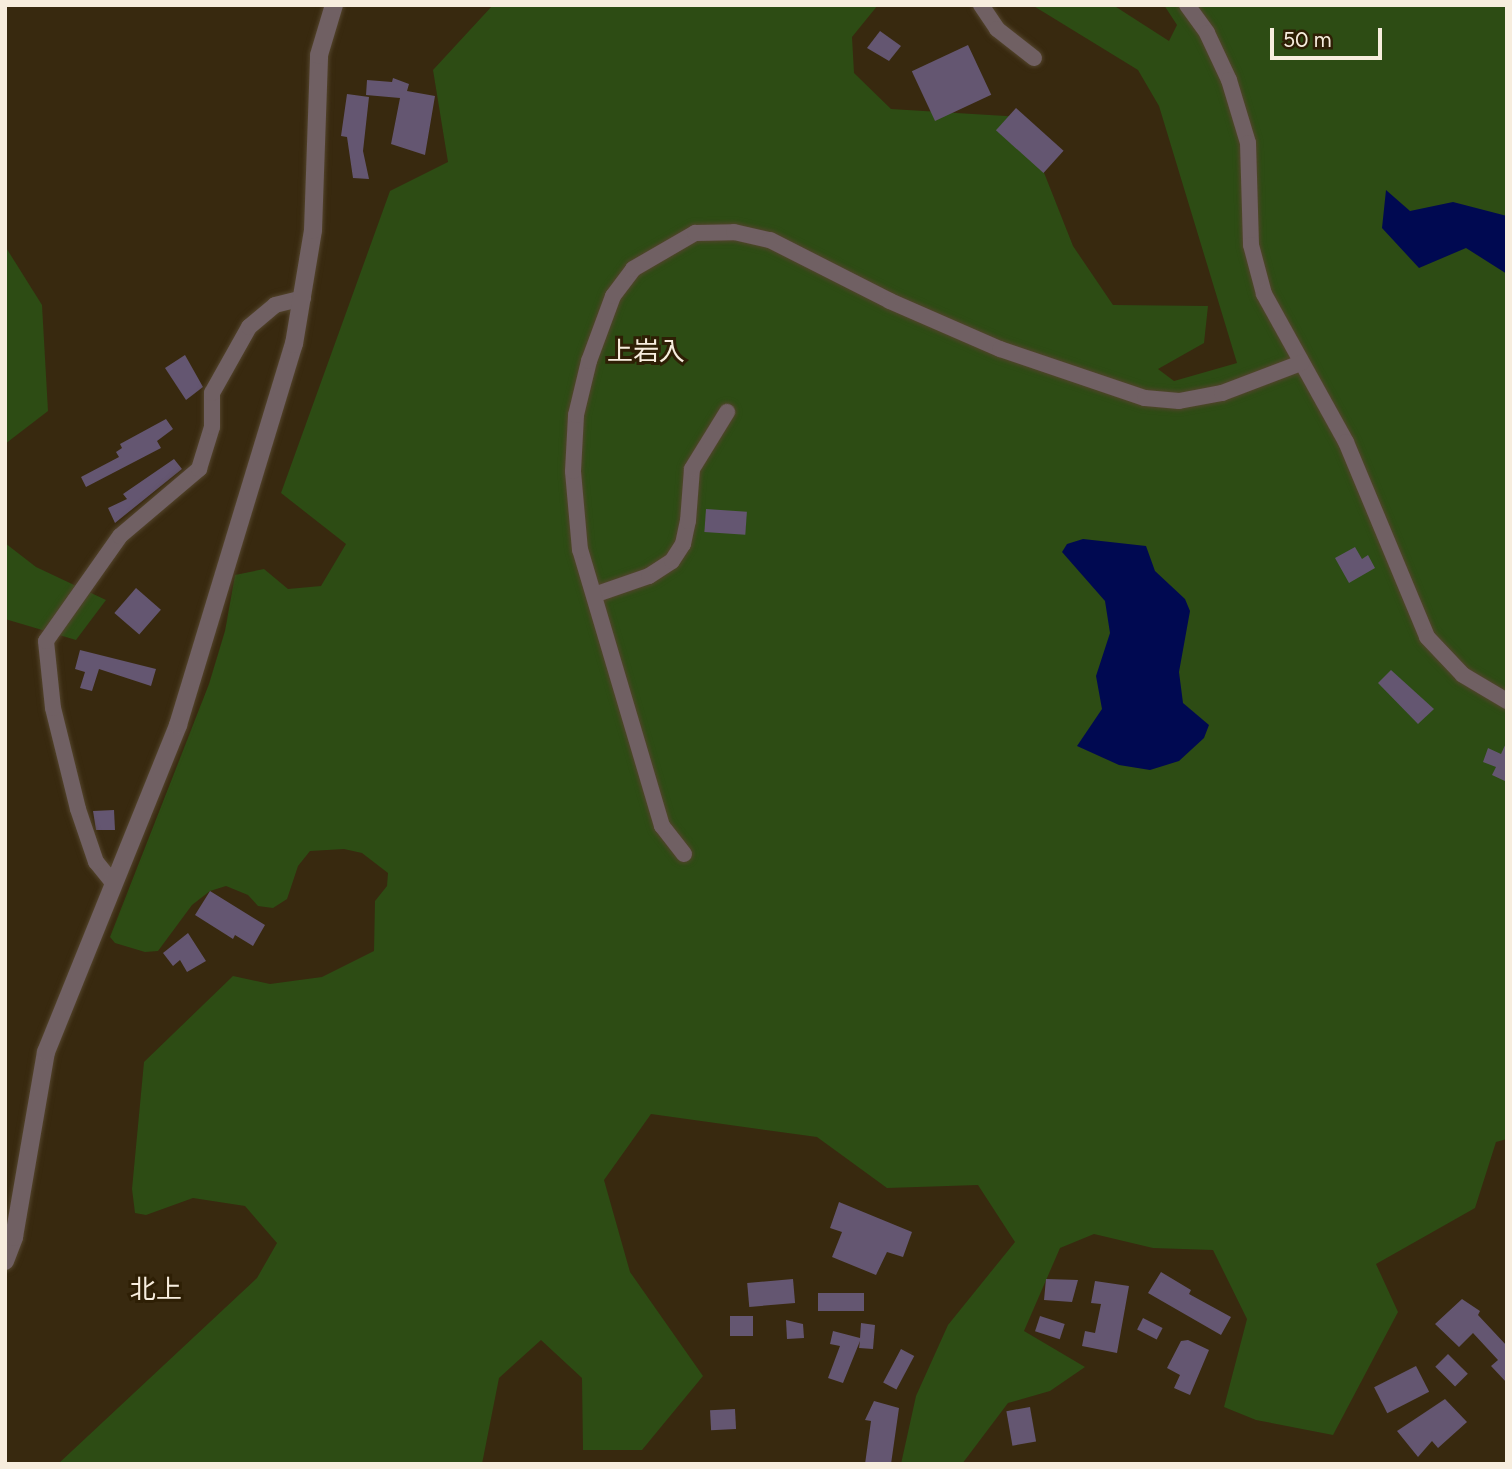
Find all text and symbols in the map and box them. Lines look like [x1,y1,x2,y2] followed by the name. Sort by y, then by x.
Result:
[1274,14,1386,58] scale bar
[1283,27,1332,52] text: 50 m
[607,336,685,368] district label: 上岩入
[130,1274,182,1306] district label: 北上

